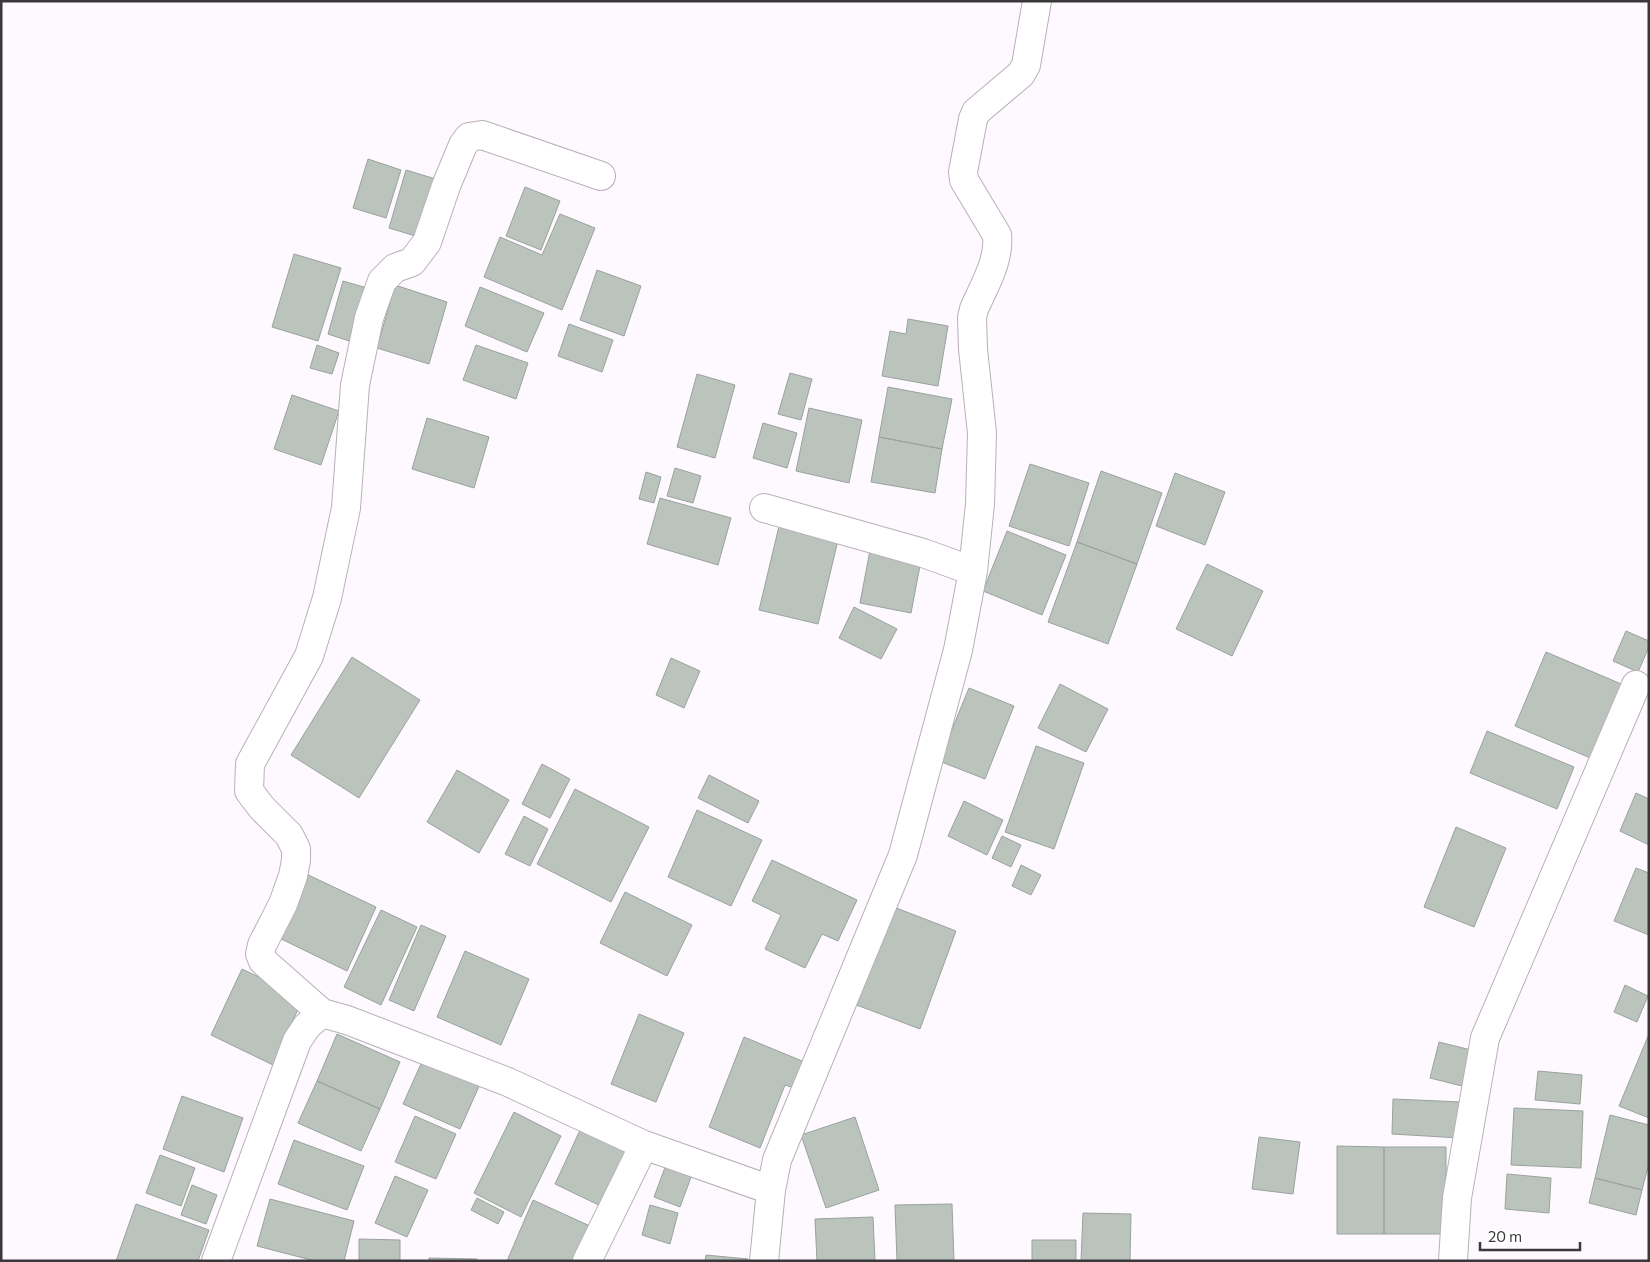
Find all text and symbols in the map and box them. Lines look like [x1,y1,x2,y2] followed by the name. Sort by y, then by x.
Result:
[1480,1220,1580,1252] scale bar
[1488,1227,1522,1245] text: 20 m

